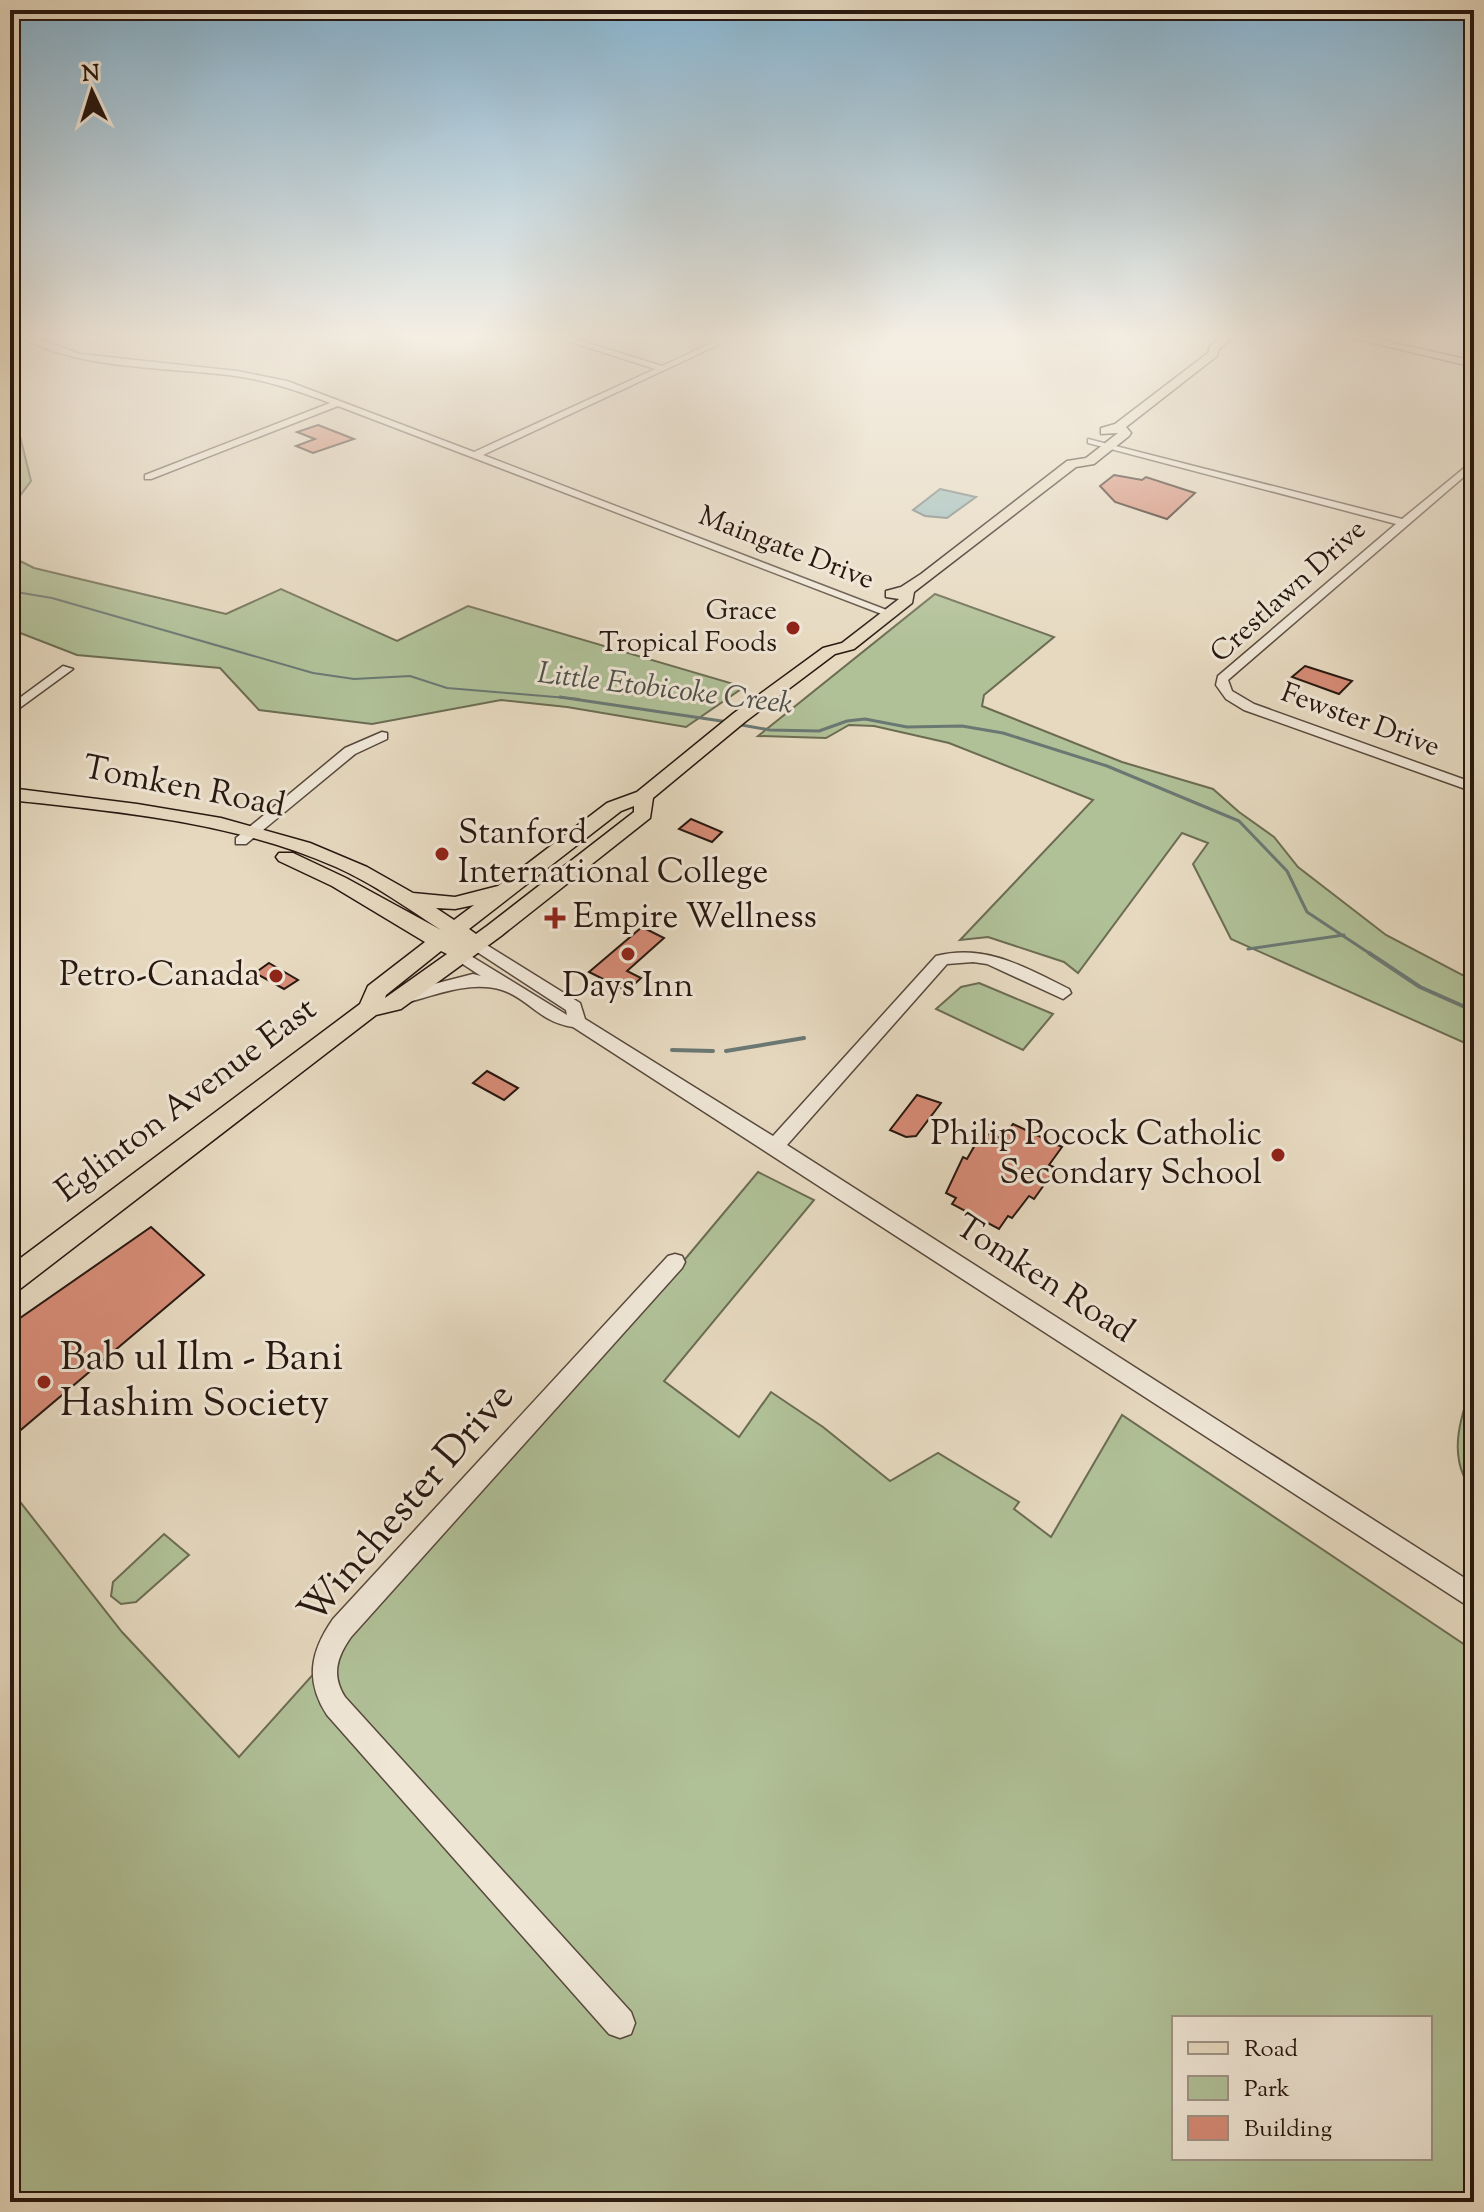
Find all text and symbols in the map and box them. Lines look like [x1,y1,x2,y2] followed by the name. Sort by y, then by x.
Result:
[52,52,132,132] north arrow
[81,58,101,92] text: N
[692,497,880,601] street label: Maingate Drive
[1202,511,1376,673] street label: Crestlawn Drive
[599,592,777,664] place label: Grace Tropical Foods
[784,619,802,637] marker: Grace Tropical Foods
[535,653,795,727] water label: Little Etobicoke Creek
[1275,674,1445,768] street label: Fewster Drive
[79,744,289,832] street label: Tomken Road
[458,810,768,898] place label: Stanford International College
[433,845,451,863] marker: Stanford International College
[573,894,817,943] place label: Empire Wellness
[544,907,566,929] marker: Empire Wellness
[619,945,637,963] marker: Days Inn
[59,952,260,1001] place label: Petro-Canada
[562,963,694,1012] place label: Days Inn
[267,967,285,985] marker: Petro-Canada
[46,986,328,1216] street label: Eglinton Avenue East
[931,1111,1262,1199] place label: Philip Pocock Catholic Secondary School
[1269,1146,1287,1164] marker: Philip Pocock Catholic Secondary School
[945,1204,1143,1356] street label: Tomken Road
[60,1331,343,1434] place label: Bab ul Ilm - Bani Hashim Society
[287,1372,529,1638] street label: Winchester Drive
[35,1373,53,1391] marker: Bab ul Ilm - Bani Hashim Society
[1172,2016,1432,2160] legend
[1244,2033,1298,2067] text: Road
[1244,2073,1290,2107] text: Park
[1244,2113,1333,2147] text: Building

